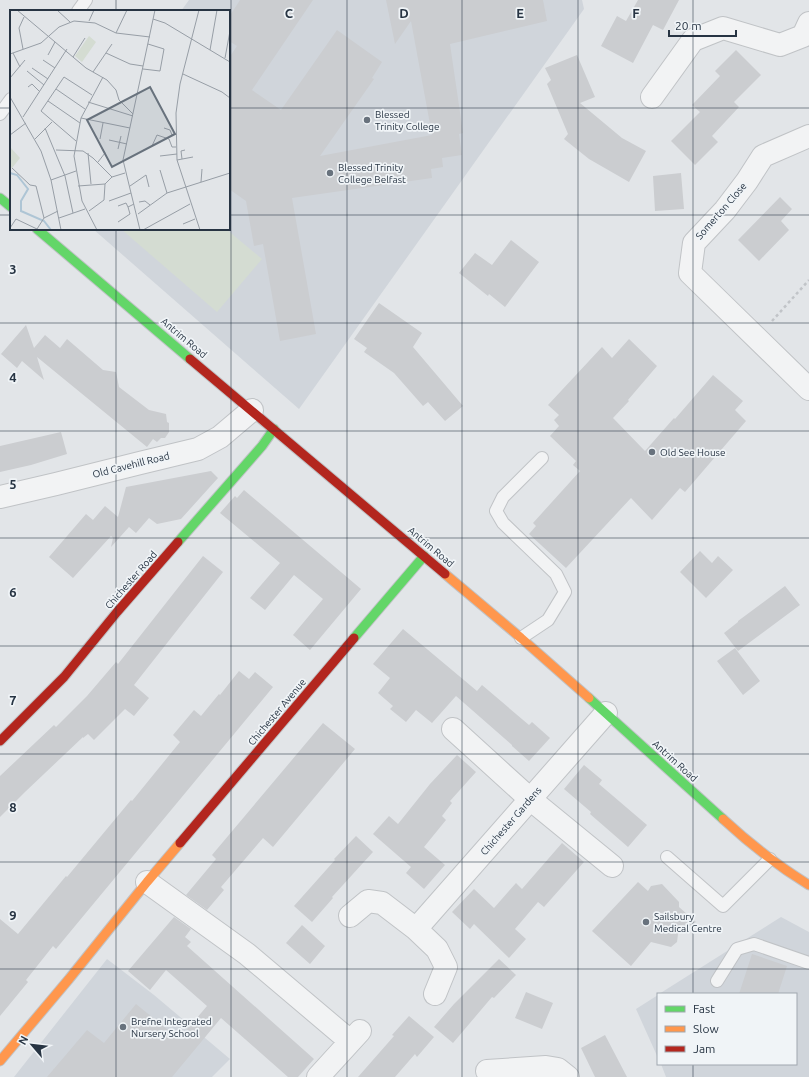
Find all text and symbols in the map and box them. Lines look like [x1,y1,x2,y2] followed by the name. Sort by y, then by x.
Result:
[285,6,294,20] text: C
[399,6,409,20] text: D
[516,6,524,20] text: E
[632,6,640,20] text: F
[10,10,230,230] inset map
[669,12,736,38] scale bar
[675,19,702,32] text: 20 m
[375,109,440,132] place label: Blessed Trinity College
[362,115,372,125] marker: Blessed Trinity College
[338,162,406,185] place label: Blessed Trinity College Belfast
[325,168,335,178] marker: Blessed Trinity College Belfast
[693,181,749,241] street label: Somerton Close
[9,262,17,276] text: 3
[159,316,209,360] street label: Antrim Road
[9,370,17,384] text: 4
[647,447,657,457] marker: Old See House
[660,447,725,458] place label: Old See House
[91,450,171,480] street label: Old Cavehill Road
[9,477,17,491] text: 5
[406,525,456,569] street label: Antrim Road
[103,549,159,611] street label: Chichester Road
[9,585,17,599] text: 6
[246,676,308,748] street label: Chichester Avenue
[9,693,17,707] text: 7
[650,738,700,784] street label: Antrim Road
[478,785,544,857] street label: Chichester Gardens
[9,800,17,814] text: 8
[9,908,17,922] text: 9
[654,911,722,934] place label: Sailsbury Medical Centre
[641,917,651,927] marker: Sailsbury Medical Centre
[657,993,797,1065] legend
[693,1002,715,1015] text: Fast
[131,1016,212,1039] place label: Brefne Integrated Nursery School
[118,1022,128,1032] marker: Brefne Integrated Nursery School
[693,1022,719,1035] text: Slow
[12,1025,52,1065] north arrow
[16,1034,30,1047] text: N
[693,1042,715,1055] text: Jam

